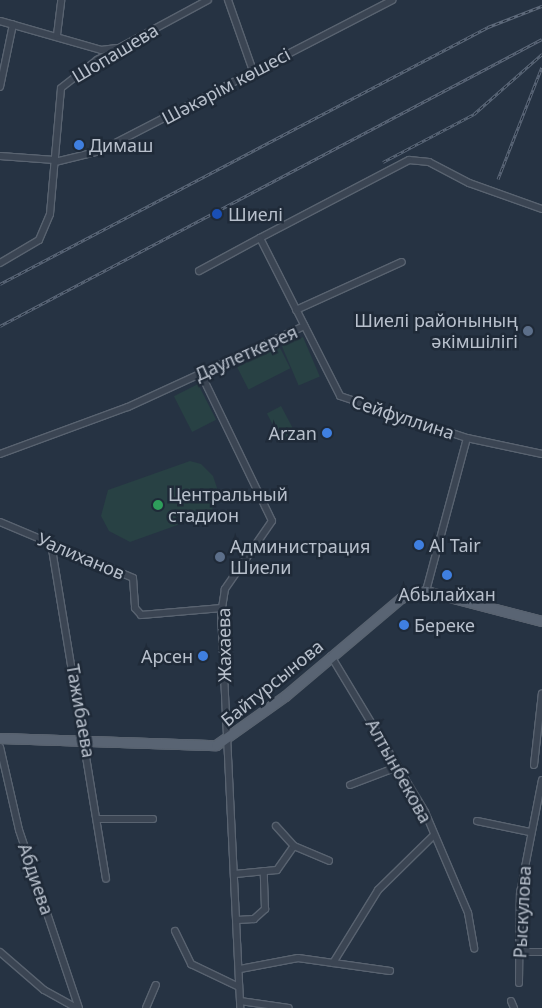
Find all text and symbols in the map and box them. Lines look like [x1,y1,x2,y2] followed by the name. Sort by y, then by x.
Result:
[68,19,162,87] street label: Шопашева
[158,43,294,129] street label: Шәкәрім көшесі
[89,134,153,156] place label: Димаш
[73,139,85,151] marker: Димаш
[228,203,283,225] place label: Шиелі
[210,207,224,221] marker: Шиелі
[354,310,518,352] place label: Шиелі районының әкімшілігі
[191,321,301,385] street label: Даулеткерея
[522,325,534,337] marker: Шиелі районының әкімшілігі
[349,390,457,444] street label: Сейфуллина
[268,422,317,444] place label: Arzan
[321,427,333,439] marker: Arzan
[168,484,288,526] place label: Центральный стадион
[152,499,164,511] marker: Центральный стадион
[34,528,128,584] street label: Уалиханов
[429,534,481,556] place label: Al Tair
[230,536,370,578] place label: Администрация Шиели
[413,539,425,551] marker: Al Tair
[214,551,226,563] marker: Администрация Шиели
[441,569,453,581] marker: Абылайхан
[398,583,496,605] place label: Абылайхан
[213,607,235,683] street label: Жахаева
[414,614,475,636] place label: Береке
[398,619,410,631] marker: Береке
[217,635,327,731] street label: Байтурсынова
[141,645,193,667] place label: Арсен
[197,650,209,662] marker: Арсен
[62,663,100,759] street label: Тажибаева
[361,715,437,827] street label: Алтынбекова
[14,840,58,918] street label: Абдиева
[509,865,535,959] street label: Рыскулова

